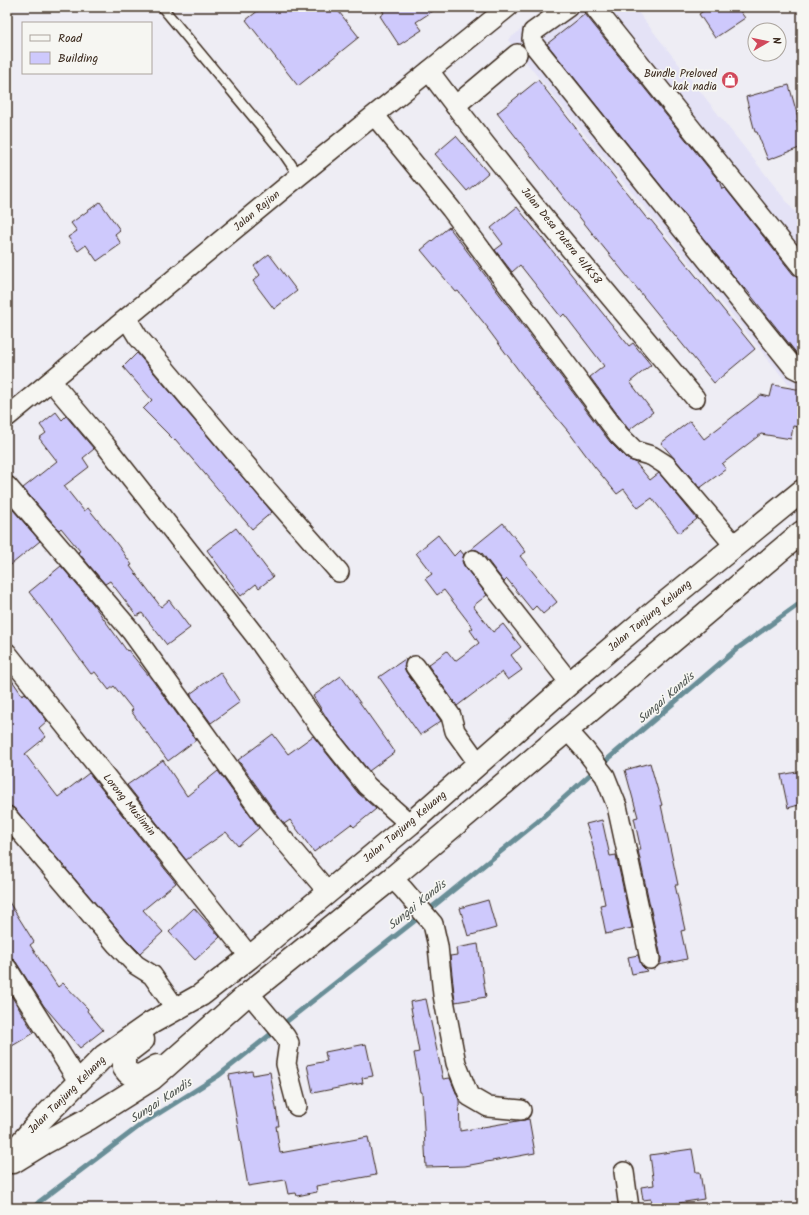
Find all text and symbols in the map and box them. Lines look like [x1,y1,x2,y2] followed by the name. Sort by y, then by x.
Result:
[22,22,152,74] legend
[747,22,787,62] north arrow
[58,29,83,48] text: Road
[766,36,785,45] text: N
[58,49,98,68] text: Building
[644,65,718,96] place label: Bundle Preloved kak nadia
[720,70,740,90] shop icon: Bundle Preloved kak nadia
[516,183,606,289] street label: Jalan Desa Putera 41/KS8
[230,186,284,236] street label: Jalan Rajion
[604,575,696,657] street label: Jalan Tanjung Keluang
[633,666,700,728] water label: Sungai Kandis
[98,770,160,840] street label: Lorong Muslimin
[359,786,451,868] street label: Jalan Tanjung Keluang
[384,874,452,935] water label: Sungai Kandis
[24,1052,110,1138] street label: Jalan Tanjung Keluang
[126,1073,197,1128] water label: Sungai Kandis

